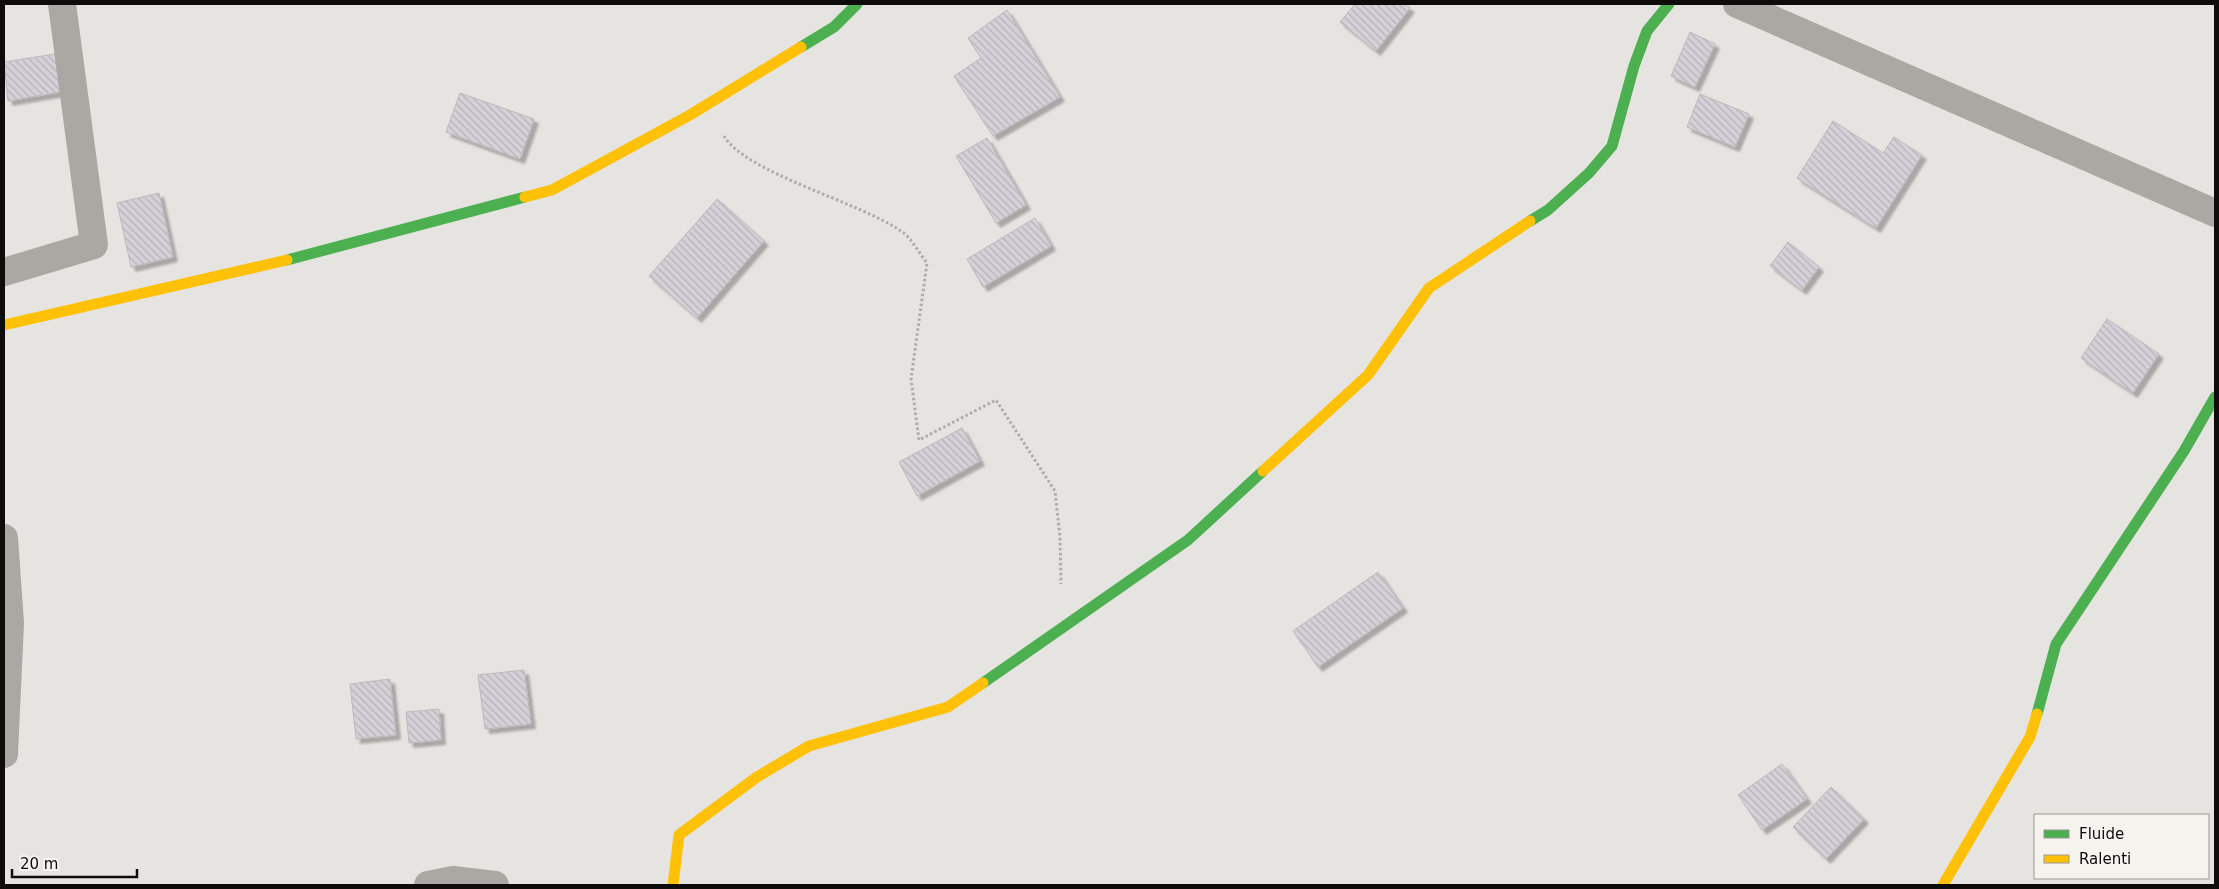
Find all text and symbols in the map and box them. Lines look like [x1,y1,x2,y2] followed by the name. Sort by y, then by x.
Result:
[2034,814,2209,879] legend
[2079,825,2124,843] text: Fluide
[12,846,138,878] scale bar
[2079,850,2131,868] text: Ralenti
[20,855,58,873] text: 20 m

